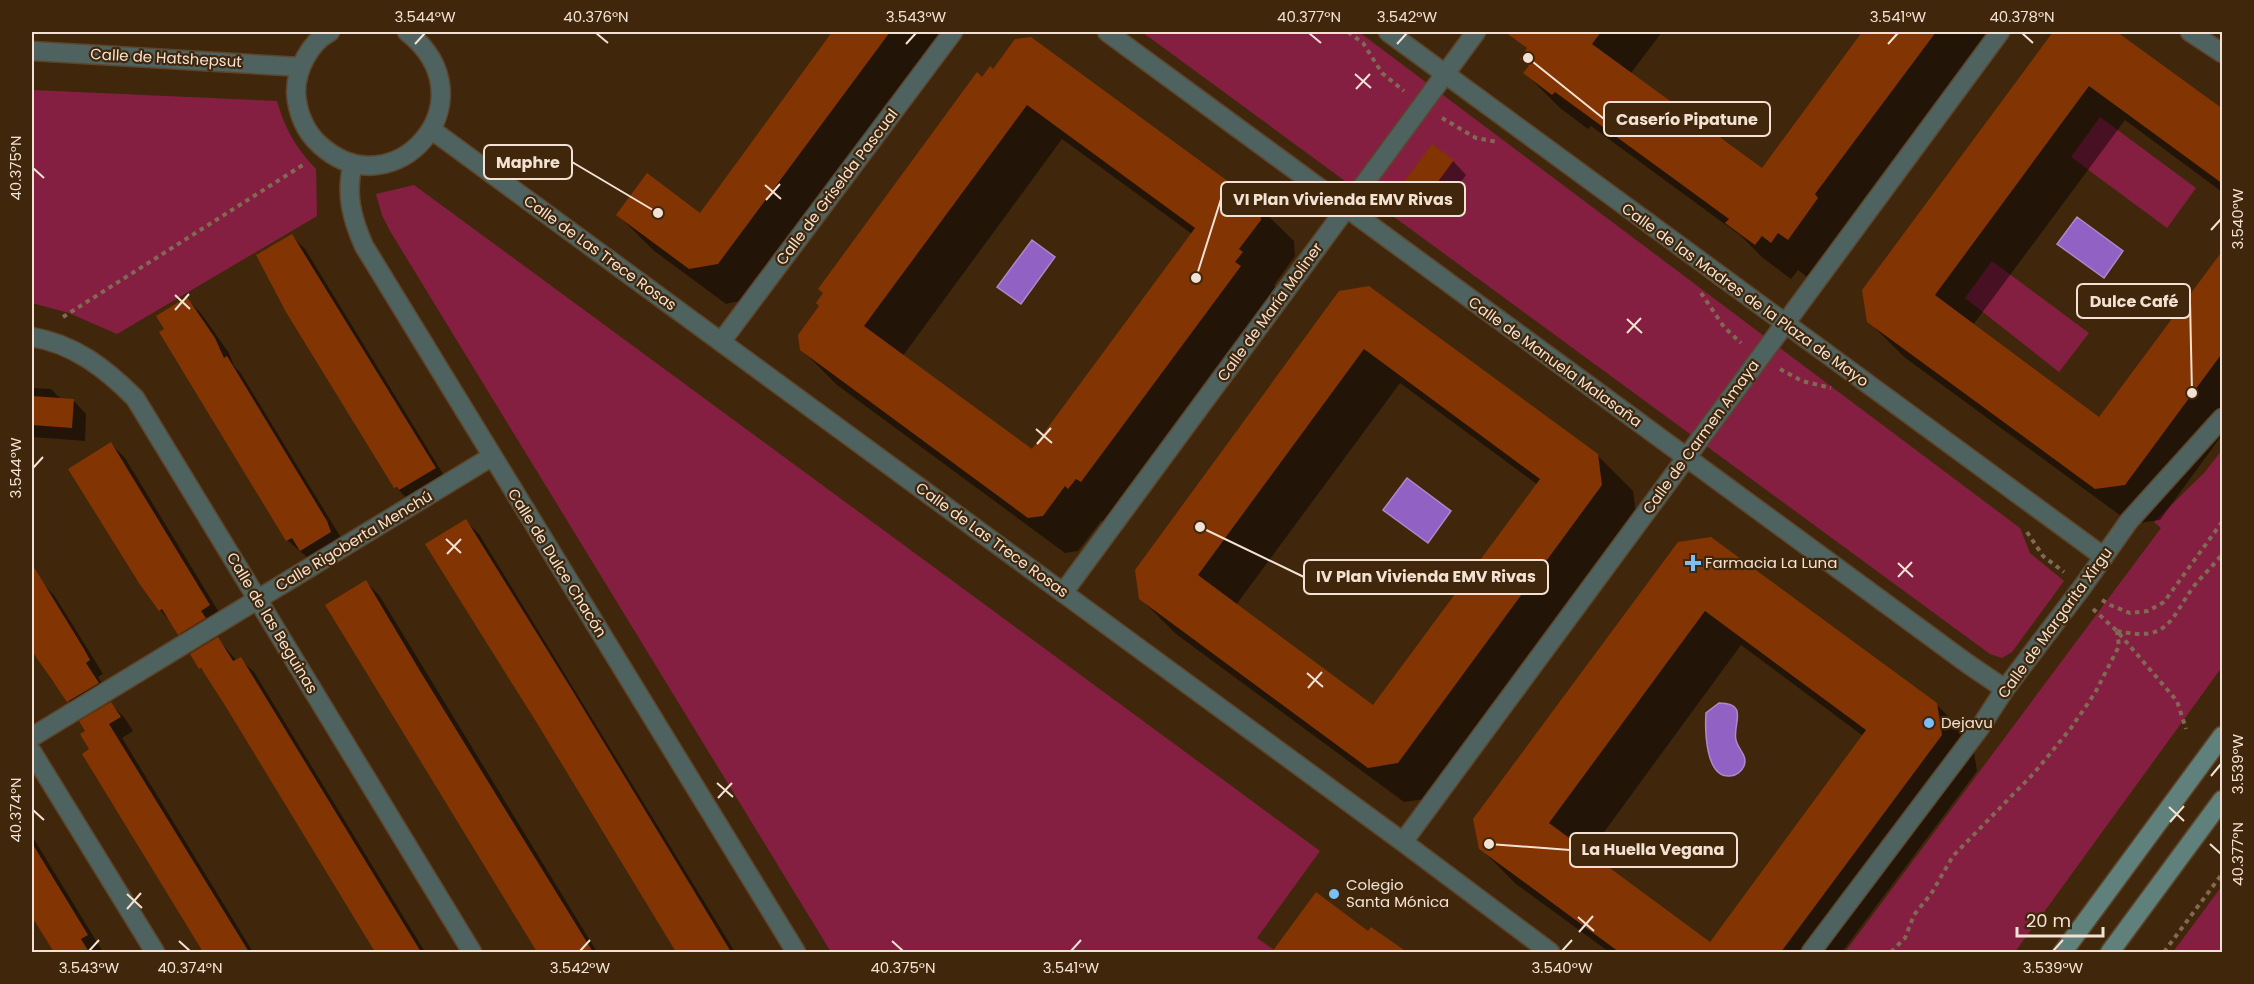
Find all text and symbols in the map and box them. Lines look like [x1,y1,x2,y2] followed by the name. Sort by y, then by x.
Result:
[394,6,456,27] text: 3.544°W
[563,6,629,27] text: 40.376°N
[886,6,947,27] text: 3.543°W
[1277,6,1341,27] text: 40.377°N
[1377,6,1437,27] text: 3.542°W
[1870,6,1927,27] text: 3.541°W
[1989,6,2055,27] text: 40.378°N
[90,43,242,72] street label: Calle de Hatshepsut
[1604,102,1770,136] callout: Caserío Pipatune
[771,104,902,269] street label: Calle de Griselda Pascual
[1616,108,1758,131] text: Caserío Pipatune
[5,135,26,201] text: 40.375°N
[484,145,572,179] callout: Maphre
[496,151,560,174] text: Maphre
[1221,182,1465,216] callout: VI Plan Vivienda EMV Rivas
[1233,188,1453,211] text: VI Plan Vivienda EMV Rivas
[2227,188,2248,250] text: 3.540°W
[520,190,681,315] street label: Calle de Las Trece Rosas
[1617,198,1873,391] street label: Calle de las Madres de la Plaza de Mayo
[1212,238,1327,385] street label: Calle de María Moliner
[2077,284,2190,318] callout: Dulce Café
[2090,290,2179,313] text: Dulce Café
[1464,291,1646,432] street label: Calle de Manuela Malasaña
[1637,355,1764,518] street label: Calle de Carmen Amaya
[5,437,26,499] text: 3.544°W
[912,477,1073,602] street label: Calle de Las Trece Rosas
[503,484,612,641] street label: Calle de Dulce Chacón
[271,485,436,596] street label: Calle Rigoberta Menchú
[1993,543,2117,703] street label: Calle de Margarita Xirgu
[222,548,323,697] street label: Calle de las Beguinas
[1705,552,1837,573] place label: Farmacia La Luna
[1686,556,1700,570] marker: Farmacia La Luna
[1304,560,1548,594] callout: IV Plan Vivienda EMV Rivas
[1316,565,1536,588] text: IV Plan Vivienda EMV Rivas
[1941,712,1993,733] place label: Dejavu
[1922,716,1936,730] marker: Dejavu
[2227,733,2248,794] text: 3.539°W
[5,777,26,843] text: 40.374°N
[2227,822,2248,886] text: 40.377°N
[1570,833,1737,867] callout: La Huella Vegana
[1582,838,1724,861] text: La Huella Vegana
[1346,874,1449,912] place label: Colegio Santa Mónica
[1327,887,1341,901] marker: Colegio Santa Mónica
[2017,900,2102,938] scale bar
[2026,908,2071,933] text: 20 m
[59,957,120,978] text: 3.543°W
[157,957,223,978] text: 40.374°N
[550,957,610,978] text: 3.542°W
[870,957,936,978] text: 40.375°N
[1043,957,1100,978] text: 3.541°W
[1531,957,1593,978] text: 3.540°W
[2023,957,2084,978] text: 3.539°W

